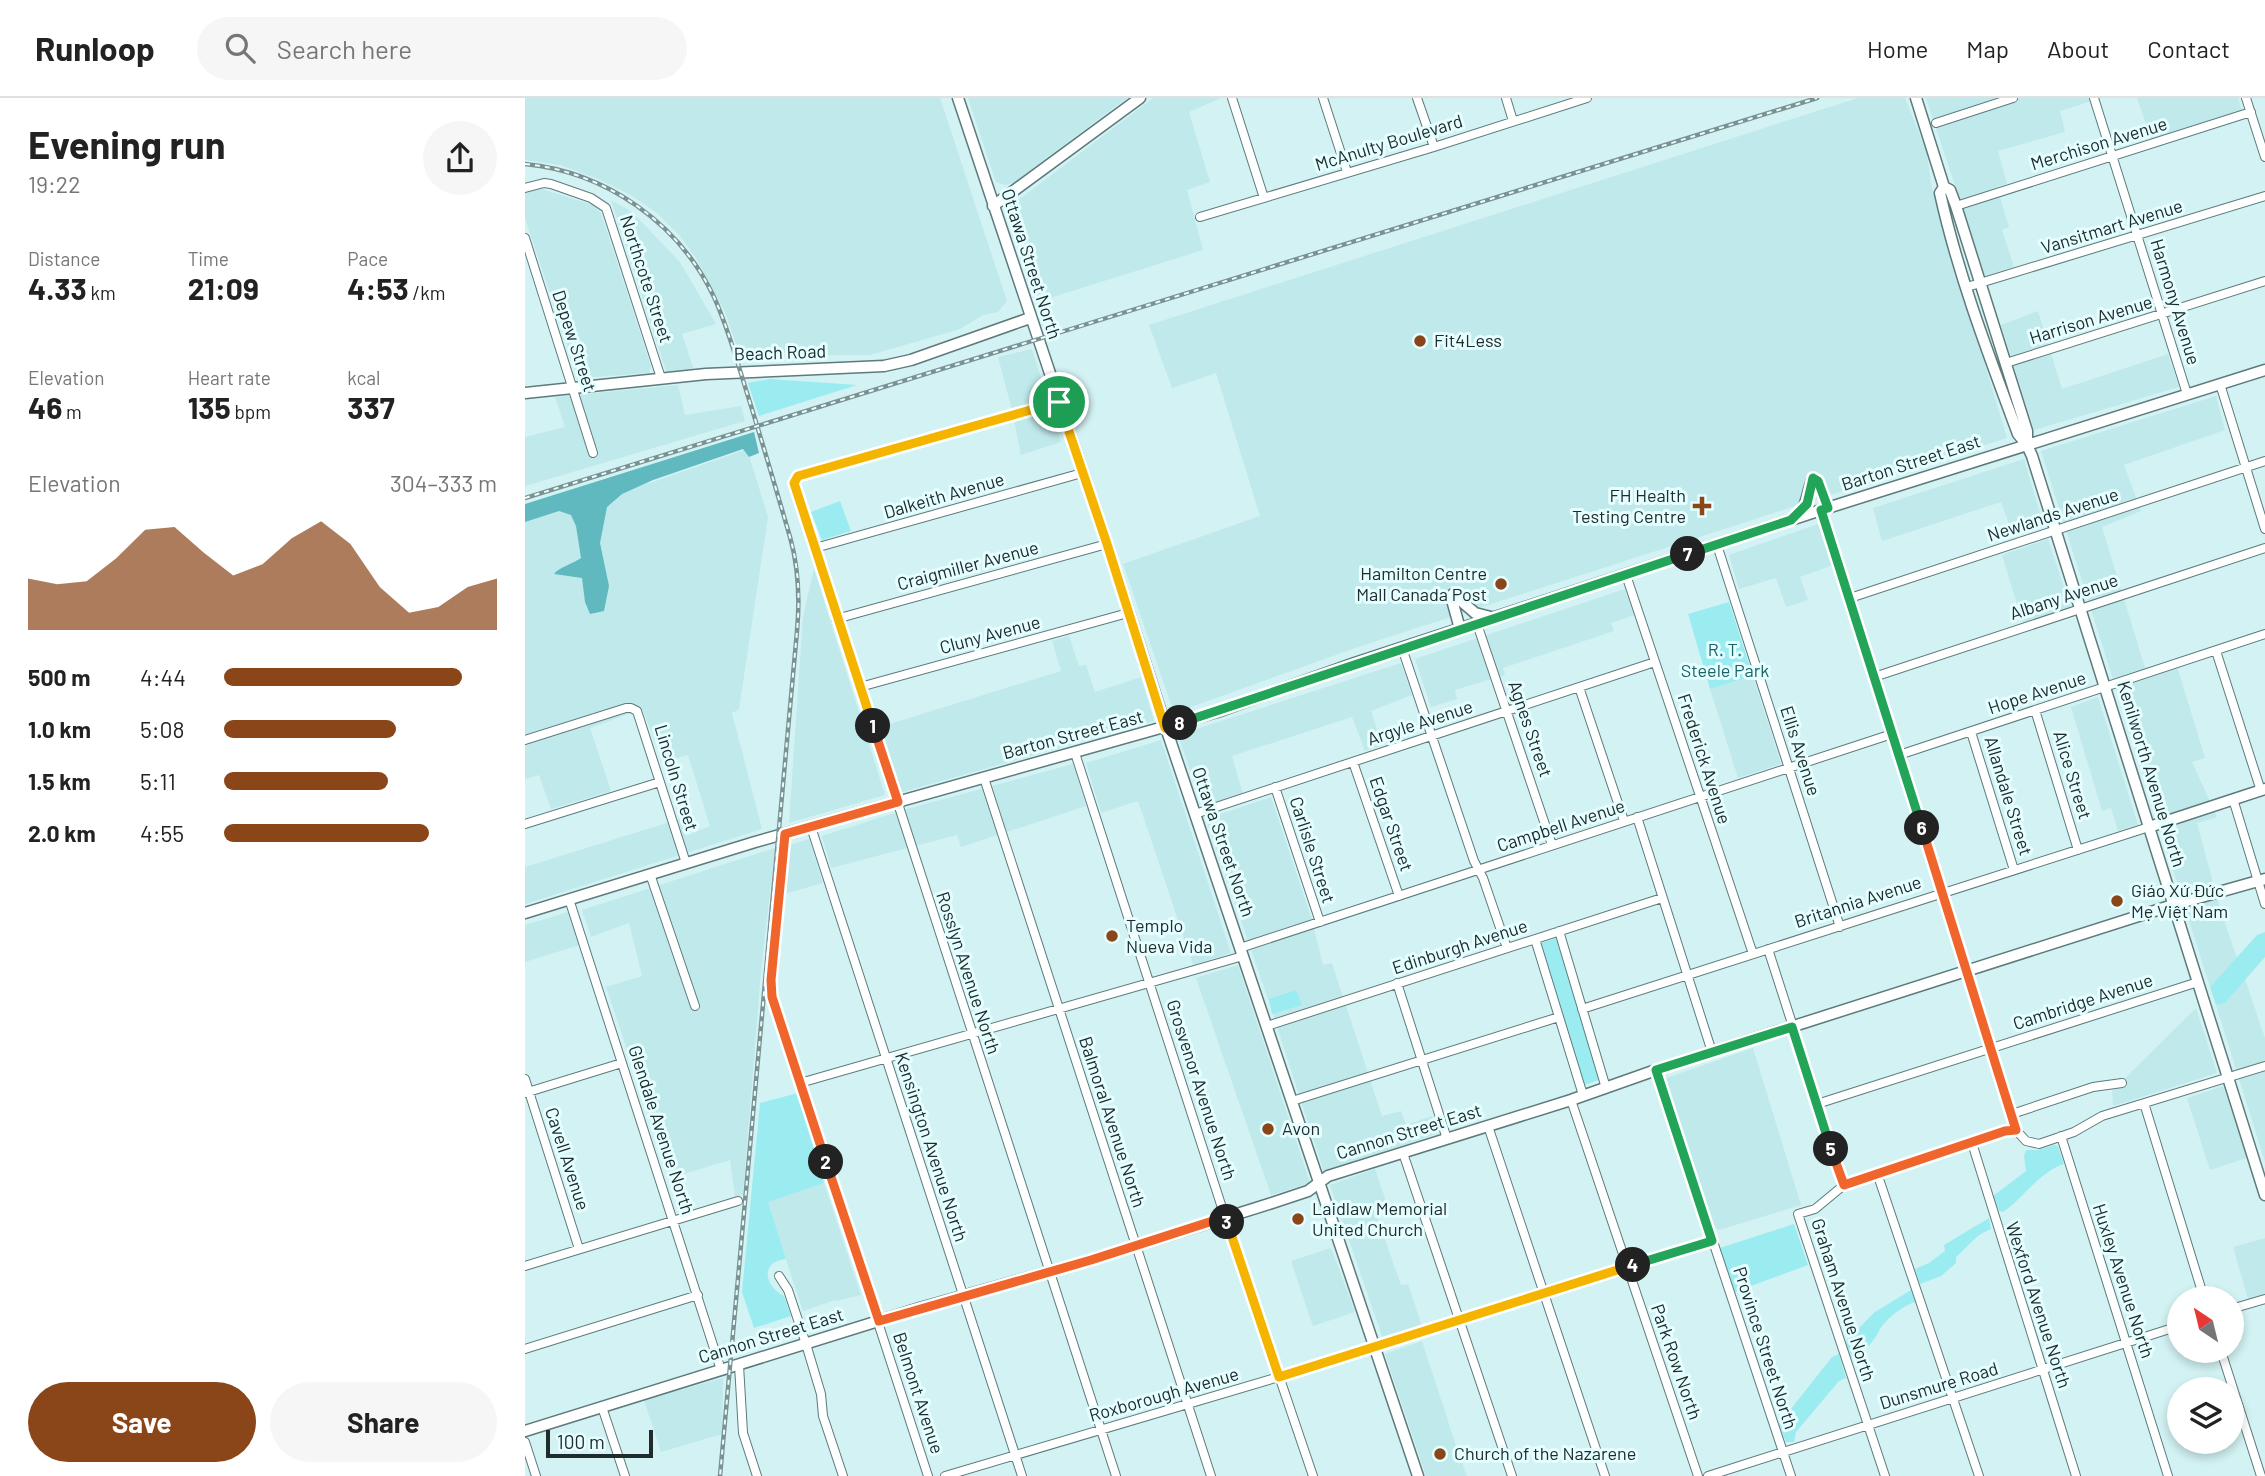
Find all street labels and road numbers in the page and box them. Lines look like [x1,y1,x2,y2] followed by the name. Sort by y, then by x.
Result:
[1312,109,1465,175] street label: McAnulty Boulevard
[2028,112,2170,174] street label: Merchison Avenue
[997,186,1067,342] street label: Ottawa Street North
[2038,194,2185,258] street label: Vansitmart Avenue
[616,212,678,345] street label: Northcote Street
[2146,236,2206,367] street label: Harmony Avenue
[548,287,602,394] street label: Depew Street
[2026,290,2155,348] street label: Harrison Avenue
[733,339,827,365] street label: Beach Road
[1839,429,1983,495] street label: Barton Street East
[881,467,1006,523] street label: Dalkeith Avenue
[1984,482,2121,546] street label: Newlands Avenue
[895,536,1041,594] street label: Craigmiller Avenue
[2007,568,2121,624] street label: Albany Avenue
[937,610,1043,658] street label: Cluny Avenue
[1985,666,2088,718] street label: Hope Avenue
[1504,678,1558,780] street label: Agnes Street
[2113,678,2191,870] street label: Kenilworth Avenue North
[1674,691,1736,827] street label: Frederick Avenue
[1364,695,1475,749] street label: Argyle Avenue
[1776,703,1826,798] street label: Ellis Avenue
[1000,705,1145,763] street label: Barton Street East
[650,722,704,834] street label: Lincoln Street
[2049,728,2097,822] street label: Alice Street
[1980,733,2038,858] street label: Allandale Street
[1188,764,1260,919] street label: Ottawa Street North
[1365,773,1418,874] street label: Edgar Street
[1285,794,1340,906] street label: Carlisle Street
[1494,794,1627,856] street label: Campbell Avenue
[1791,870,1924,932] street label: Britannia Avenue
[932,889,1006,1057] street label: Rosslyn Avenue North
[1389,914,1530,978] street label: Edinburgh Avenue
[2010,968,2155,1034] street label: Cambridge Avenue
[1162,997,1242,1183] street label: Grosvenor Avenue North
[1075,1033,1151,1210] street label: Balmoral Avenue North
[624,1042,700,1217] street label: Glendale Avenue North
[891,1049,973,1244] street label: Kensington Avenue North
[1334,1099,1484,1164] street label: Cannon Street East
[541,1104,595,1213] street label: Cavell Avenue
[2089,1201,2159,1361] street label: Huxley Avenue North
[1807,1215,1881,1384] street label: Graham Avenue North
[2002,1219,2076,1391] street label: Wexford Avenue North
[1729,1264,1803,1432] street label: Province Street North
[1647,1301,1707,1422] street label: Park Row North
[696,1303,846,1368] street label: Cannon Street East
[889,1329,949,1456] street label: Belmont Avenue
[1877,1357,2001,1414] street label: Dunsmure Road
[1086,1362,1241,1426] street label: Roxborough Avenue

